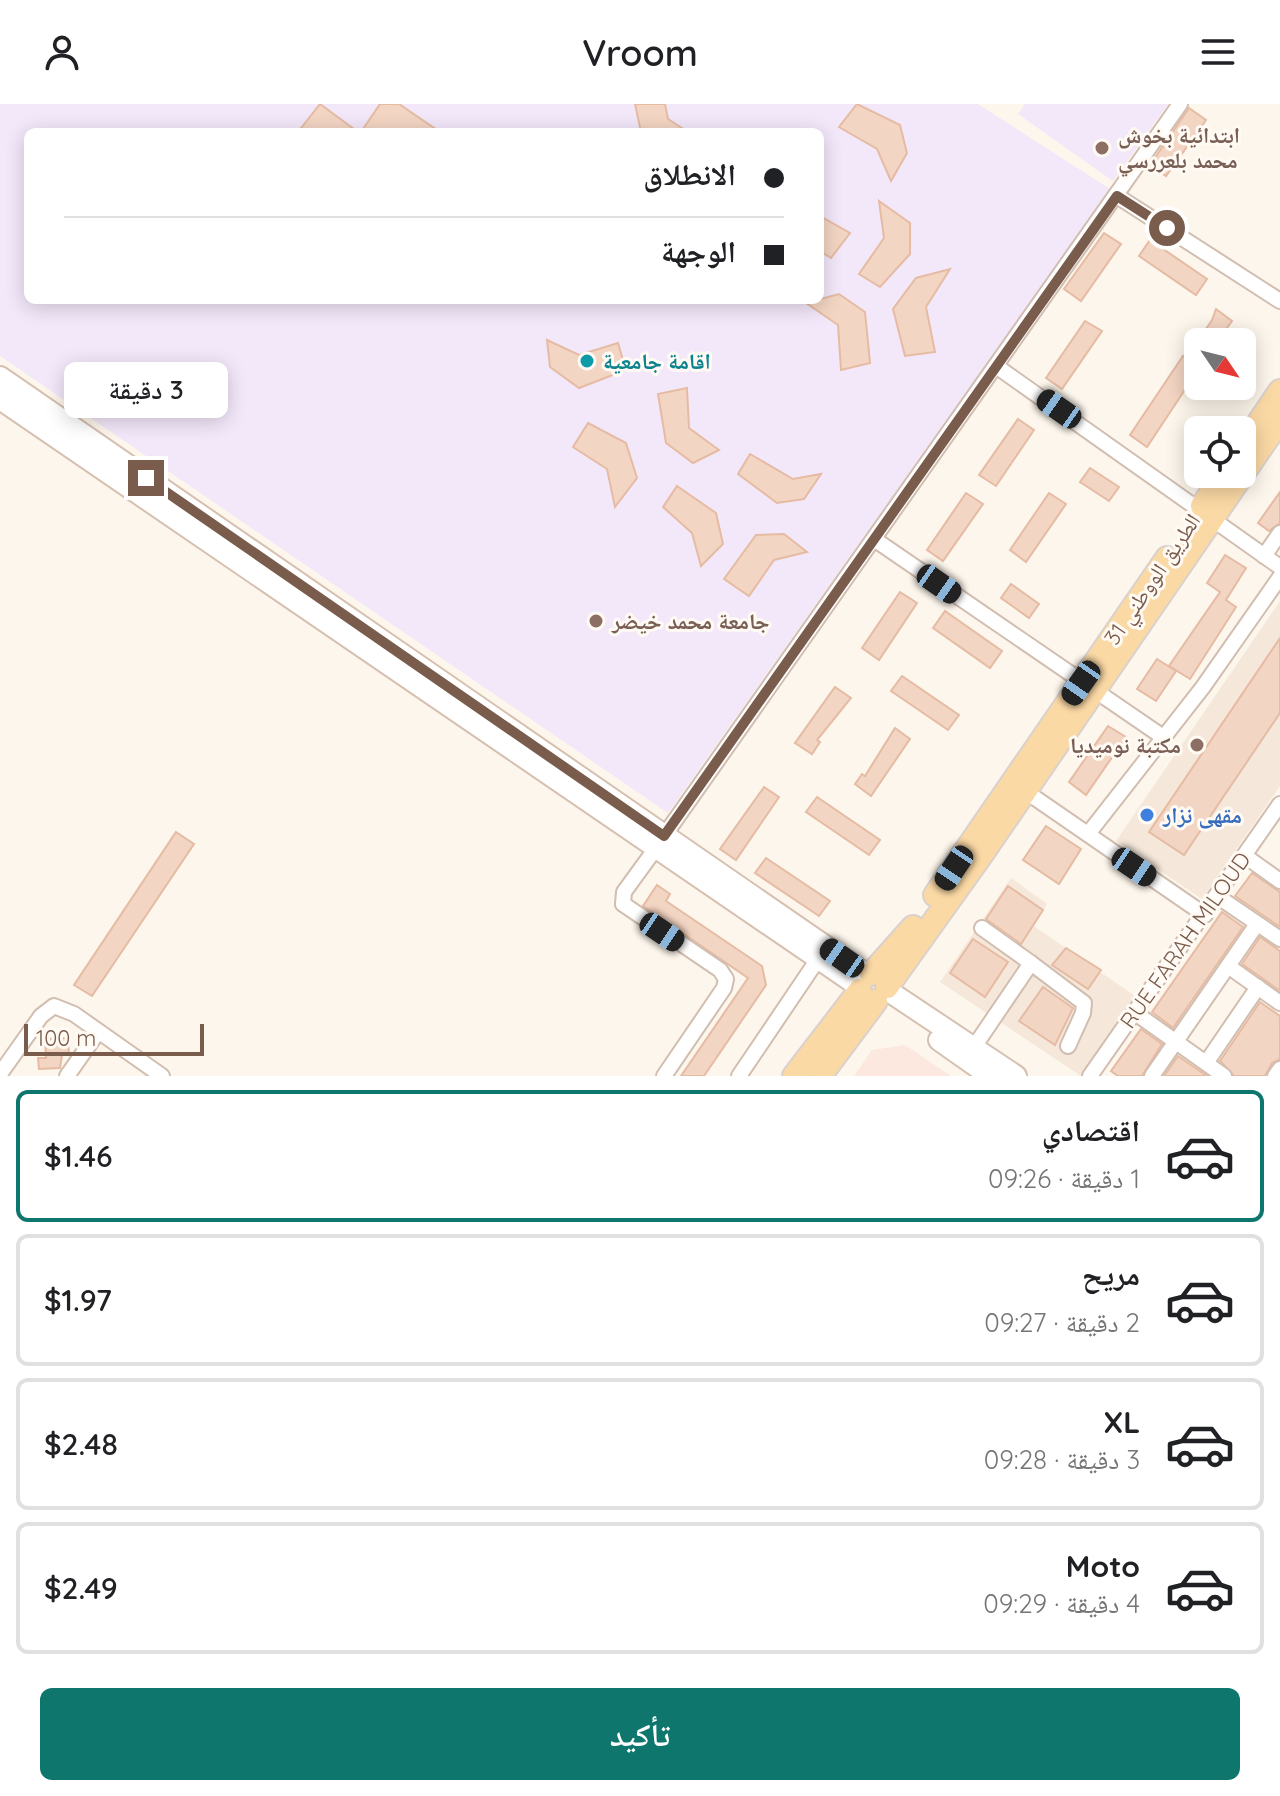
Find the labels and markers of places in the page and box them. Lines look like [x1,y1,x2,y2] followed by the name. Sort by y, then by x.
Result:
[1118,121,1240,177] place label: ابتدائية بخوش محمد بلعررسي
[1093,139,1111,157] marker: ابتدائية بخوش محمد بلعررسي
[603,347,711,375] place label: اقامة جامعية
[578,352,596,370] marker: اقامة جامعية
[611,607,770,635] place label: جامعة محمد خيضر
[587,612,605,630] marker: جامعة محمد خيضر
[1070,731,1181,759] place label: مكتبة نوميديا
[1188,736,1206,754] marker: مكتبة نوميديا
[1162,801,1242,829] place label: مقهى نزار
[1138,806,1156,824] marker: مقهى نزار

